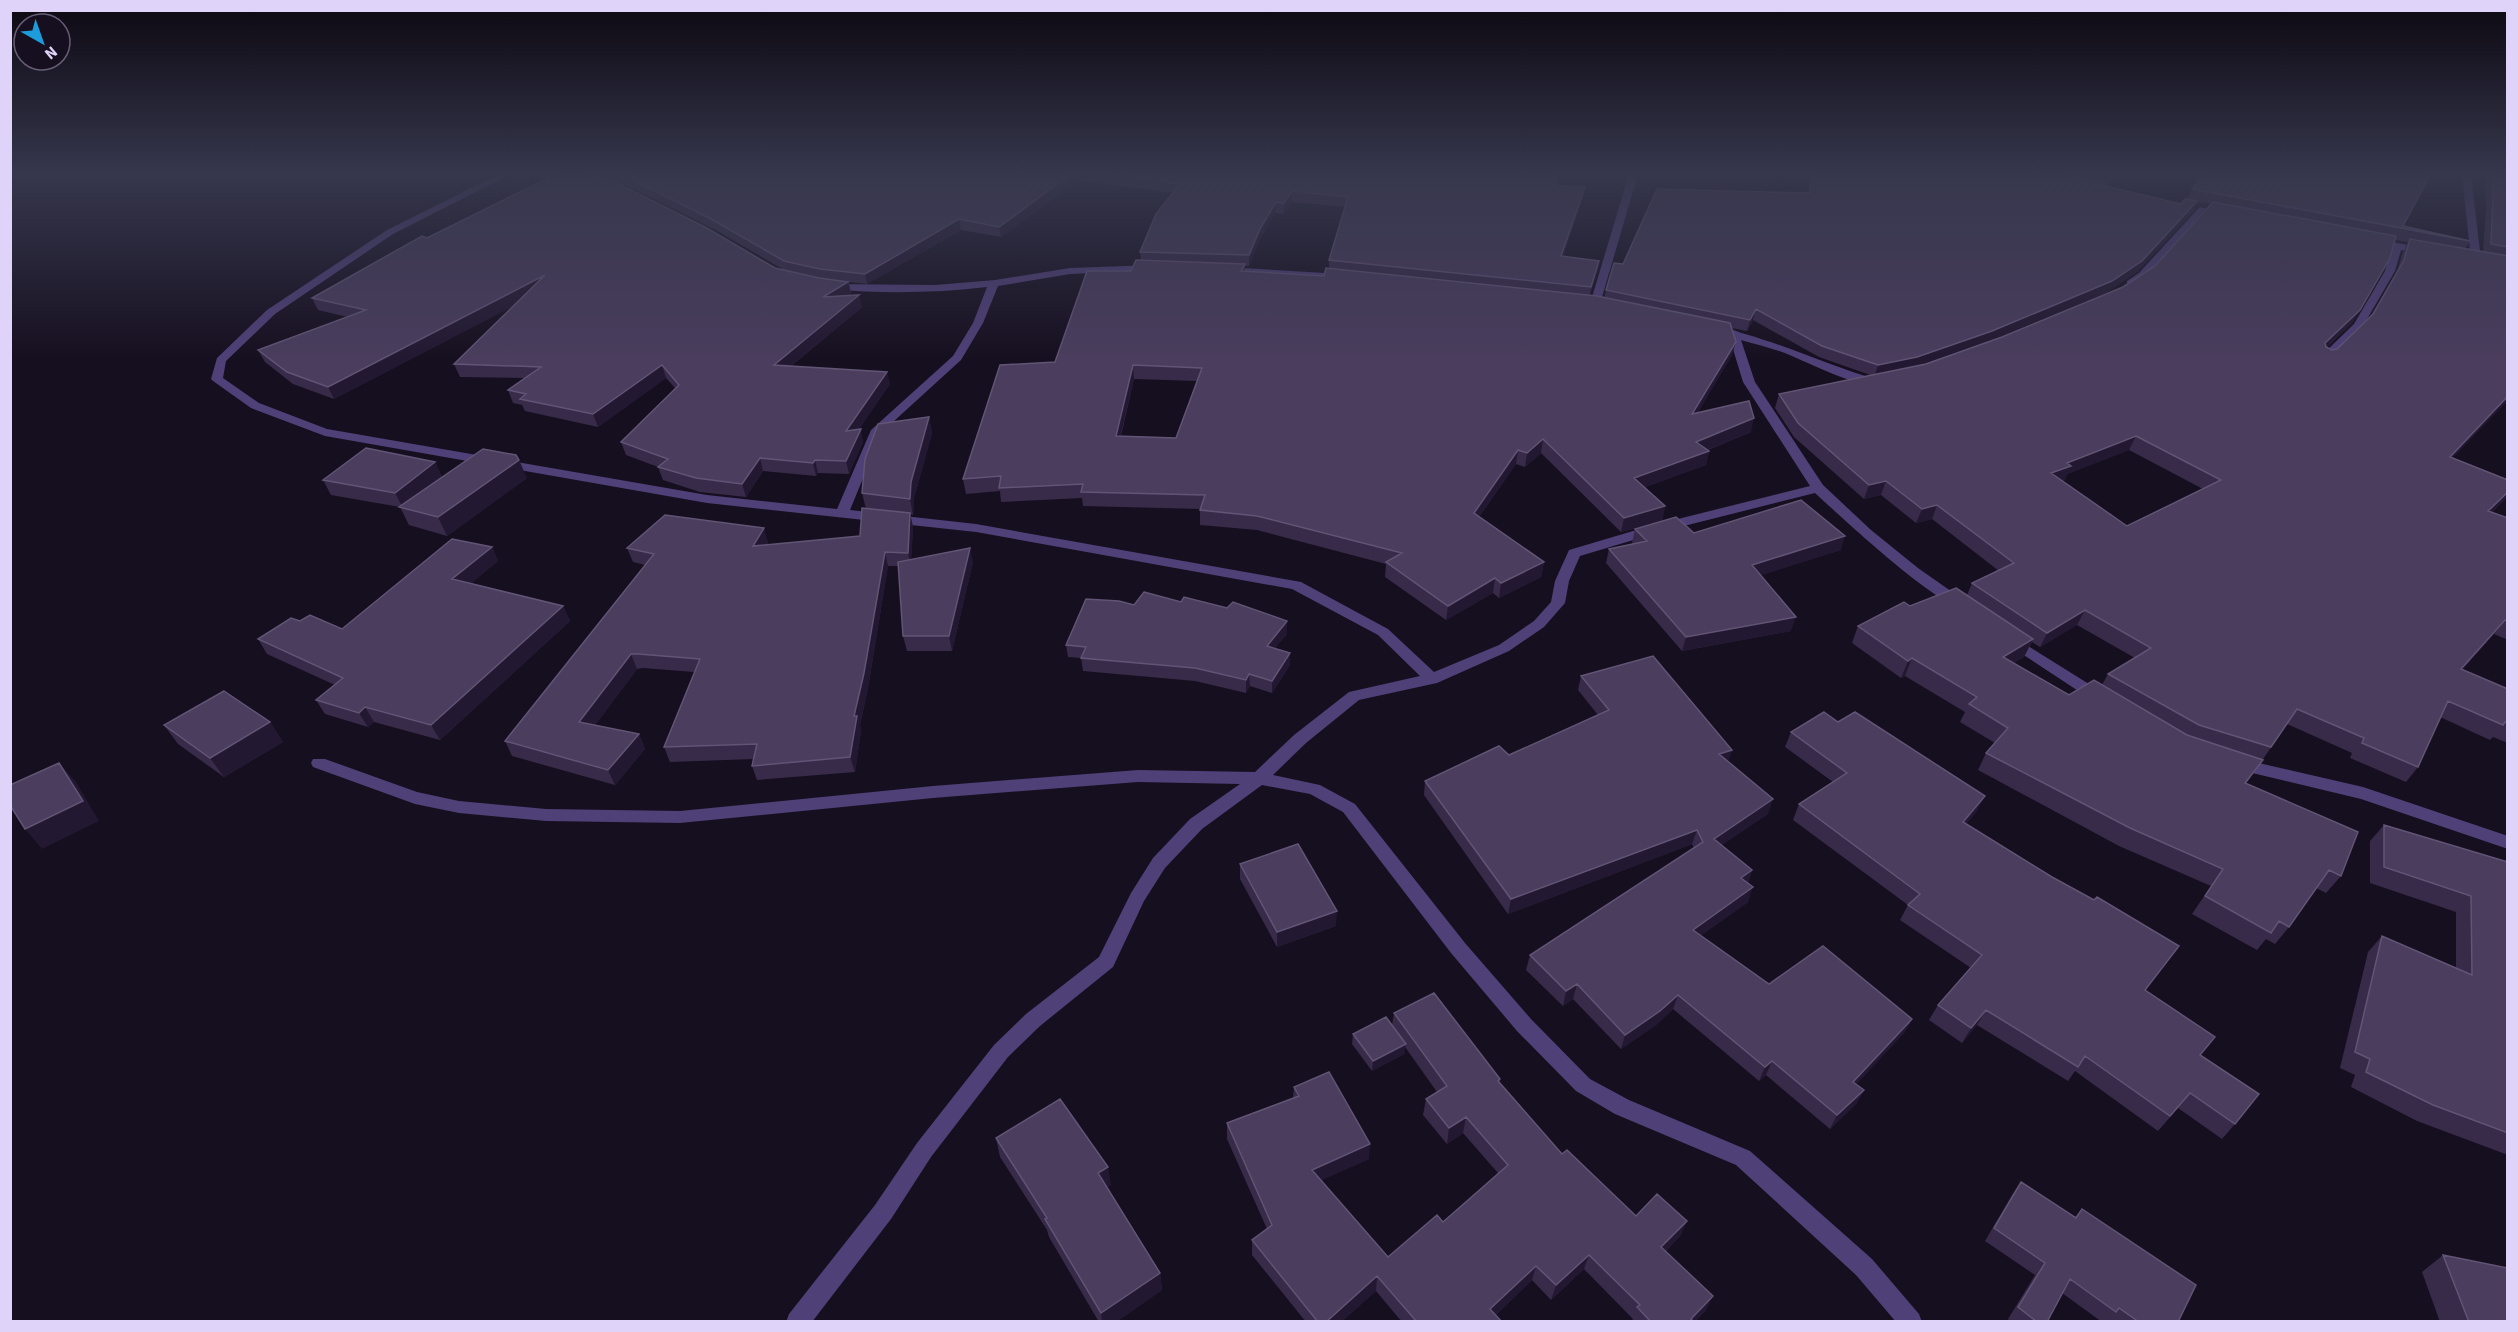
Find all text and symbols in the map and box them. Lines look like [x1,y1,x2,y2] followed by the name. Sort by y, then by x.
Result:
[12,12,72,72] north arrow
[40,41,62,65] text: N

